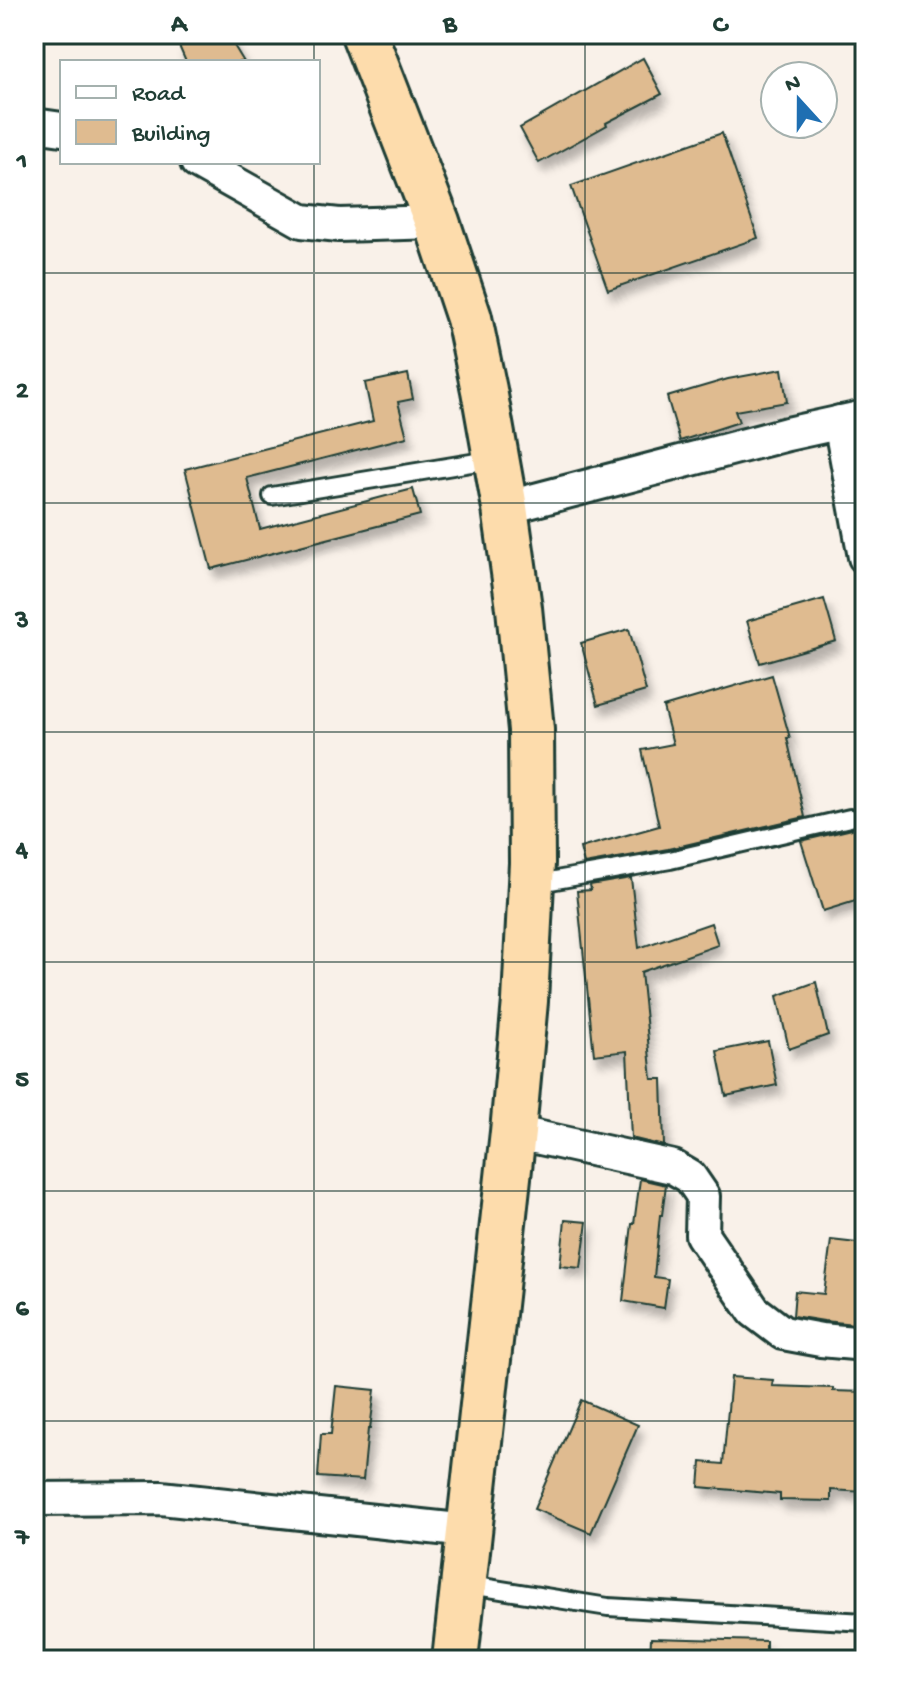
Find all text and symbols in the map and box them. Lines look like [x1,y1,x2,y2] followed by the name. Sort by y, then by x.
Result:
[170,11,188,42] text: A
[442,11,458,42] text: B
[713,11,730,42] text: C
[60,60,320,164] legend
[759,60,839,140] north arrow
[782,70,805,100] text: N
[132,81,186,110] text: Road
[131,121,210,150] text: Building
[16,148,27,179] text: 1
[16,377,29,408] text: 2
[14,607,29,638] text: 3
[15,836,29,867] text: 4
[15,1066,29,1097] text: 5
[15,1295,29,1326] text: 6
[13,1524,30,1555] text: 7

